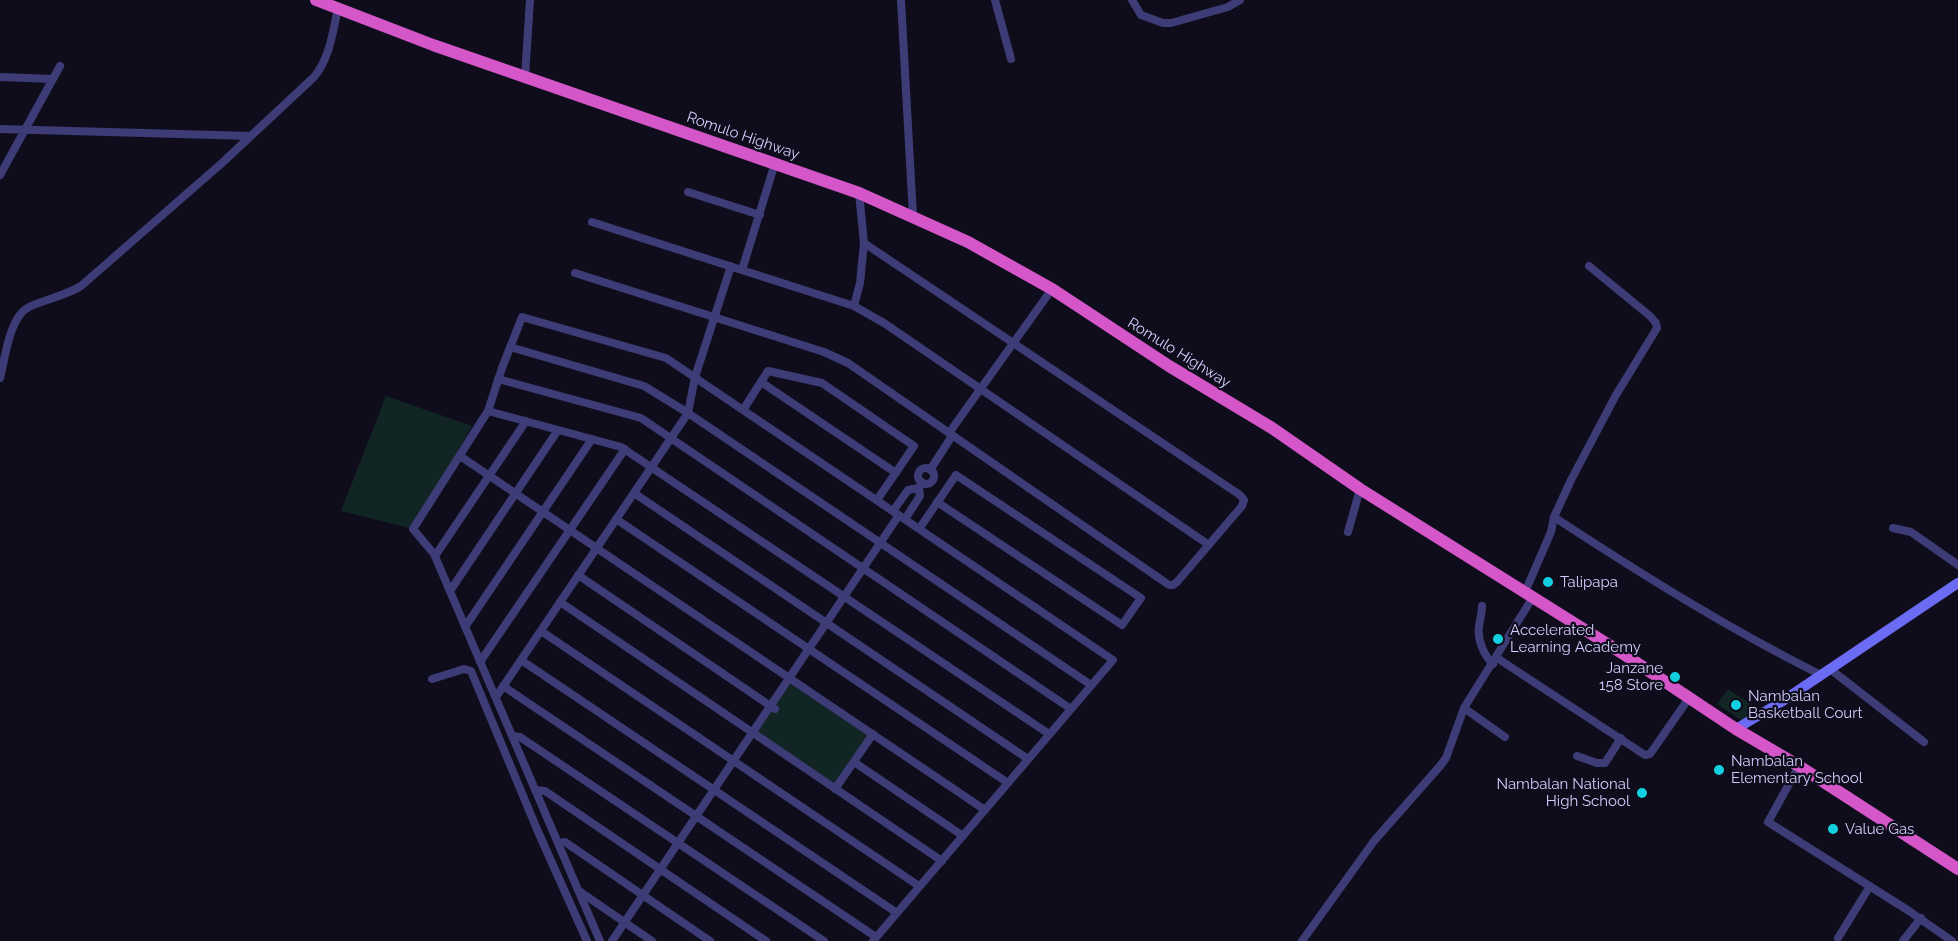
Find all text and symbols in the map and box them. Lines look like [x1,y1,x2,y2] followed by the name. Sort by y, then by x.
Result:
[684,108,802,164] street label: Romulo Highway
[1124,314,1234,392] street label: Romulo Highway
[1560,573,1618,591] place label: Talipapa
[1541,575,1555,589] marker: Talipapa
[1510,621,1641,656] place label: Accelerated Learning Academy
[1491,632,1505,646] marker: Accelerated Learning Academy
[1599,659,1663,694] place label: Janzane 158 Store
[1668,670,1682,684] marker: Janzane 158 Store
[1748,687,1863,722] place label: Nambalan Basketball Court
[1729,698,1743,712] marker: Nambalan Basketball Court
[1731,752,1863,787] place label: Nambalan Elementary School
[1712,763,1726,777] marker: Nambalan Elementary School
[1496,775,1630,810] place label: Nambalan National High School
[1635,786,1649,800] marker: Nambalan National High School
[1845,820,1914,838] place label: Value Gas
[1826,822,1840,836] marker: Value Gas

